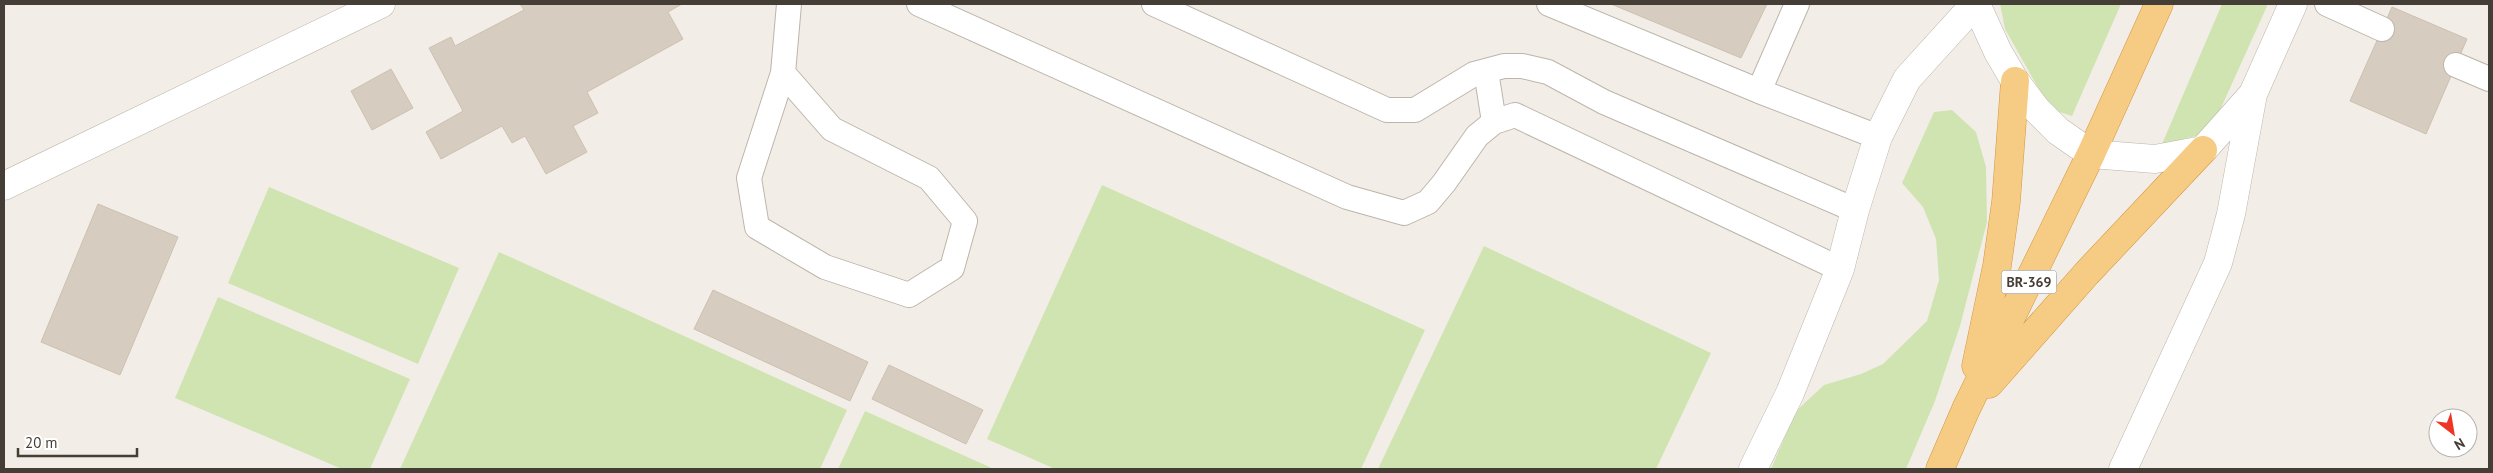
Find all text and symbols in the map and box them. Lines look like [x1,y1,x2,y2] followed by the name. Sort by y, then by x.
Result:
[2002,270,2056,294] road number: BR-369
[2428,408,2478,458] north arrow
[18,426,136,458] scale bar
[25,433,58,452] text: 20 m
[2451,434,2468,454] text: N

